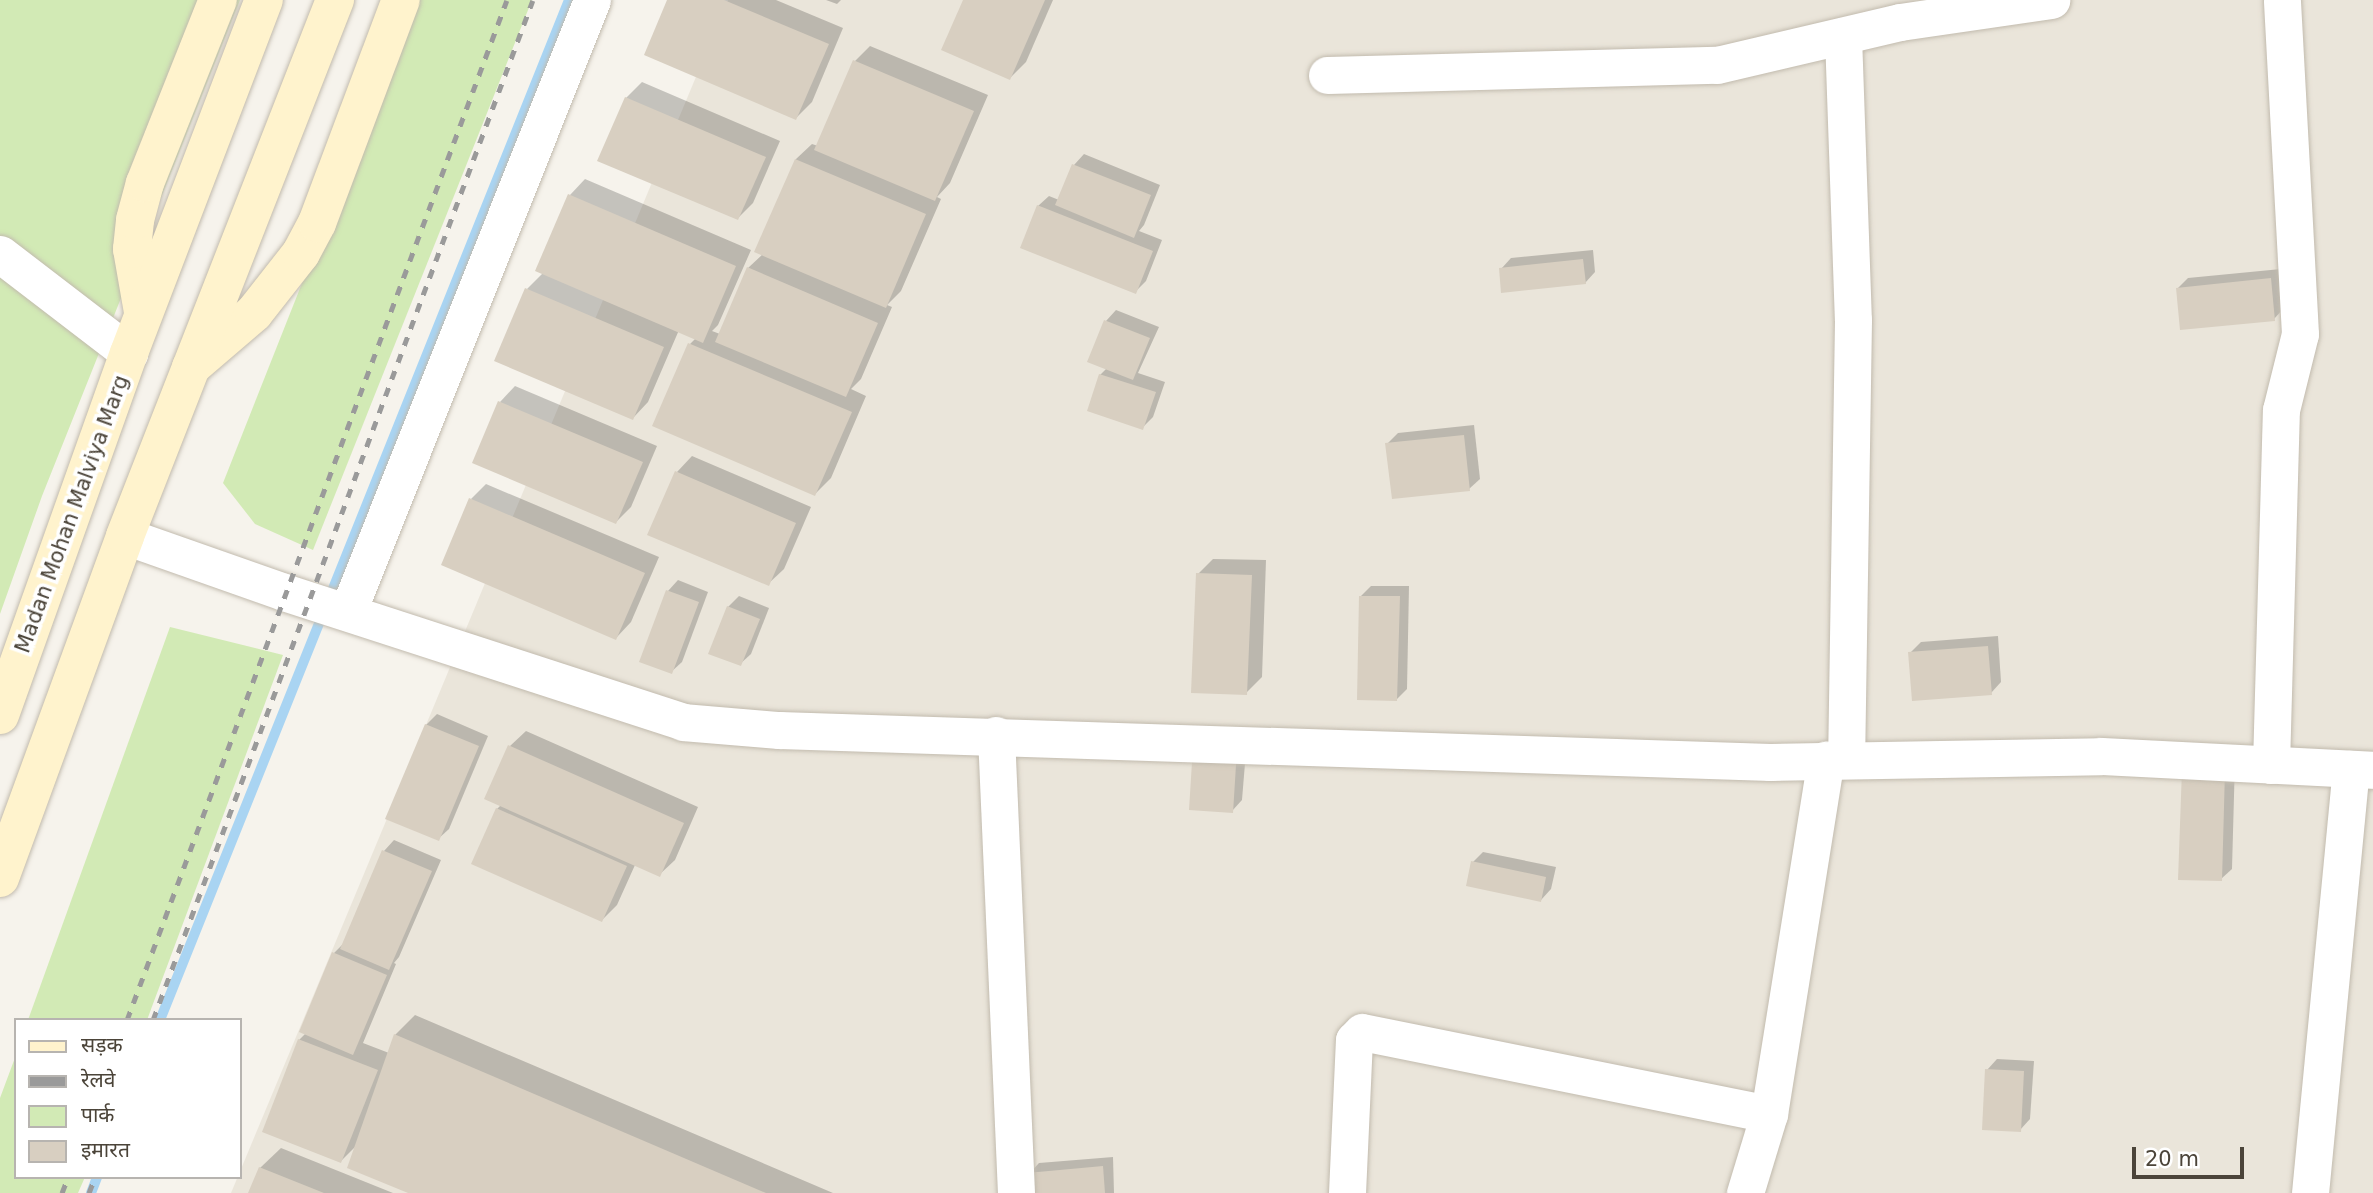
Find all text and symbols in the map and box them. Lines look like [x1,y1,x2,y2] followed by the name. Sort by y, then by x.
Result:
[10,372,134,656] street label: Madan Mohan Malviya Marg
[14,1018,242,1179] legend
[81,1033,123,1057] text: सड़क
[81,1068,116,1092] text: रेलवे
[81,1103,115,1127] text: पार्क
[2135,1134,2247,1178] scale bar
[81,1138,130,1162] text: इमारत
[2145,1147,2199,1171] text: 20 m

